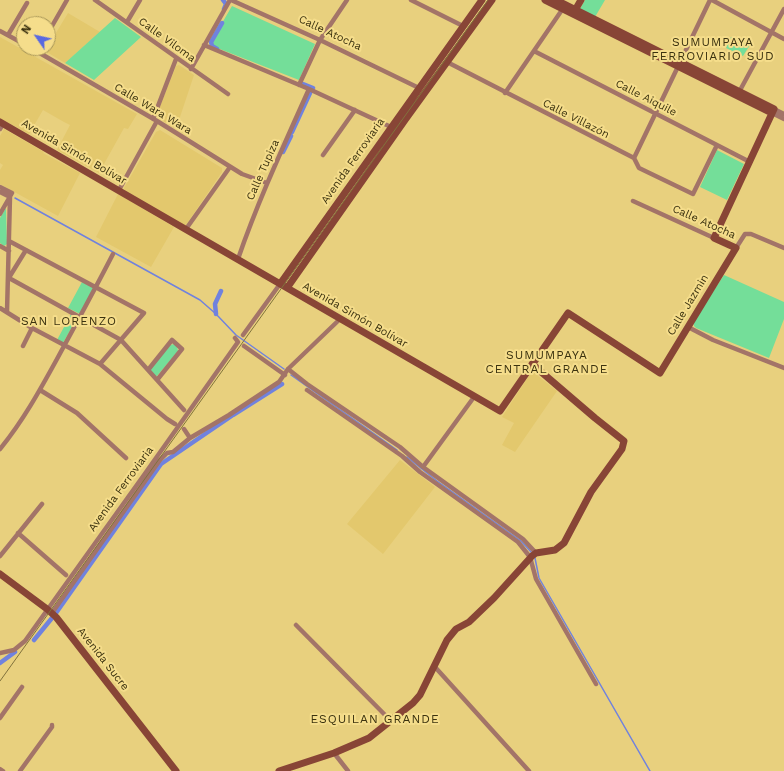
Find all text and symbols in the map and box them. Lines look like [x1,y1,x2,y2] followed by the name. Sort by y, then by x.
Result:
[296,13,364,53] street label: Calle Atocha
[136,15,198,65] street label: Calle Viloma
[16,16,56,56] north arrow
[19,23,34,37] text: N
[651,35,775,63] district label: SUMUMPAYA FERROVIARIO SUD
[613,77,679,119] street label: Calle Aiquile
[112,81,194,137] street label: Calle Wara Wara
[541,97,611,141] street label: Calle Villazón
[318,115,388,207] street label: Avenida Ferroviaria
[19,116,129,188] street label: Avenida Simón Bolívar
[244,138,282,202] street label: Calle Tupiza
[670,202,738,242] street label: Calle Atocha
[665,272,711,338] street label: Calle Jazmin
[300,279,410,351] street label: Avenida Simón Bolívar
[21,314,117,328] district label: SAN LORENZO
[486,348,608,376] district label: SUMUMPAYA CENTRAL GRANDE
[86,444,156,534] street label: Avenida Ferroviaria
[74,625,132,693] street label: Avenida Sucre
[310,712,440,726] district label: ESQUILAN GRANDE

